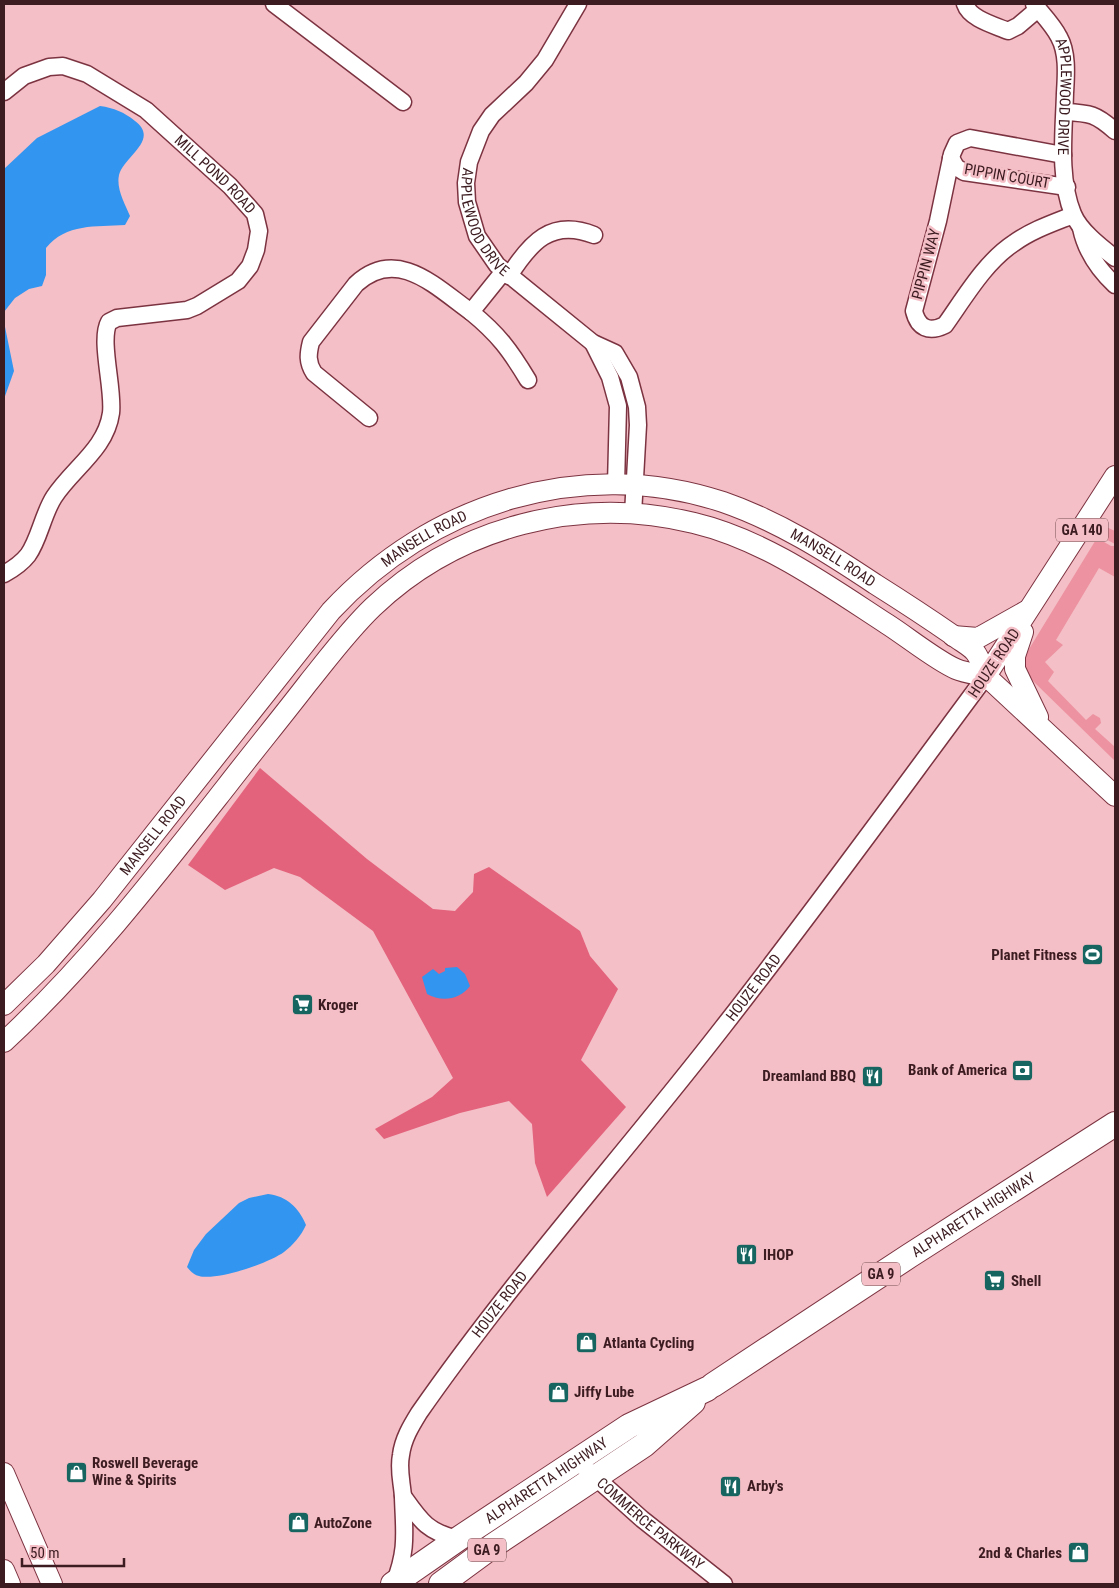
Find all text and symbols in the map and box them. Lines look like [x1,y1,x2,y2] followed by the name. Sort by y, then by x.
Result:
[1052,35,1075,155] street label: APPLEWOOD DRIVE
[171,131,259,217] street label: MILL POND ROAD
[963,160,1051,192] street label: PIPPIN COURT
[457,167,513,280] street label: APPLEWOOD DRIVE
[908,227,944,301] street label: PIPPIN WAY
[378,507,470,571] street label: MANSELL ROAD
[1056,518,1108,542] road number: GA 140
[787,525,879,591] street label: MANSELL ROAD
[964,625,1024,701] street label: HOUZE ROAD
[116,792,190,879] street label: MANSELL ROAD
[1081,943,1105,967] sports icon: Planet Fitness
[991,946,1077,964] place label: Planet Fitness
[722,951,785,1025] street label: HOUZE ROAD
[290,993,314,1017] supermarket icon: Kroger
[318,996,358,1014] place label: Kroger
[1011,1058,1035,1082] bank icon: Bank of America
[908,1061,1007,1079] place label: Bank of America
[860,1064,884,1088] restaurant icon: Dreamland BBQ
[762,1067,856,1085] place label: Dreamland BBQ
[908,1169,1039,1261] street label: ALPHARETTA HIGHWAY
[735,1243,759,1267] restaurant icon: IHOP
[763,1246,794,1264] place label: IHOP
[862,1262,900,1286] road number: GA 9
[468,1267,531,1341] street label: HOUZE ROAD
[983,1269,1007,1293] supermarket icon: Shell
[1011,1272,1041,1290] place label: Shell
[575,1331,599,1355] shop icon: Atlanta Cycling
[603,1334,694,1352] place label: Atlanta Cycling
[546,1380,570,1404] shop icon: Jiffy Lube
[574,1383,634,1401] place label: Jiffy Lube
[482,1434,611,1528] street label: ALPHARETTA HIGHWAY
[92,1454,198,1489] place label: Roswell Beverage Wine & Spirits
[64,1460,88,1484] shop icon: Roswell Beverage Wine & Spirits
[593,1474,708,1574] street label: COMMERCE PARKWAY
[719,1474,743,1498] restaurant icon: Arby's
[747,1477,784,1495] place label: Arby's
[286,1511,310,1535] shop icon: AutoZone
[314,1514,372,1532] place label: AutoZone
[22,1536,125,1568] scale bar
[468,1538,506,1562] road number: GA 9
[1066,1541,1090,1565] shop icon: 2nd & Charles
[30,1544,60,1562] text: 50 m
[978,1544,1062,1562] place label: 2nd & Charles

